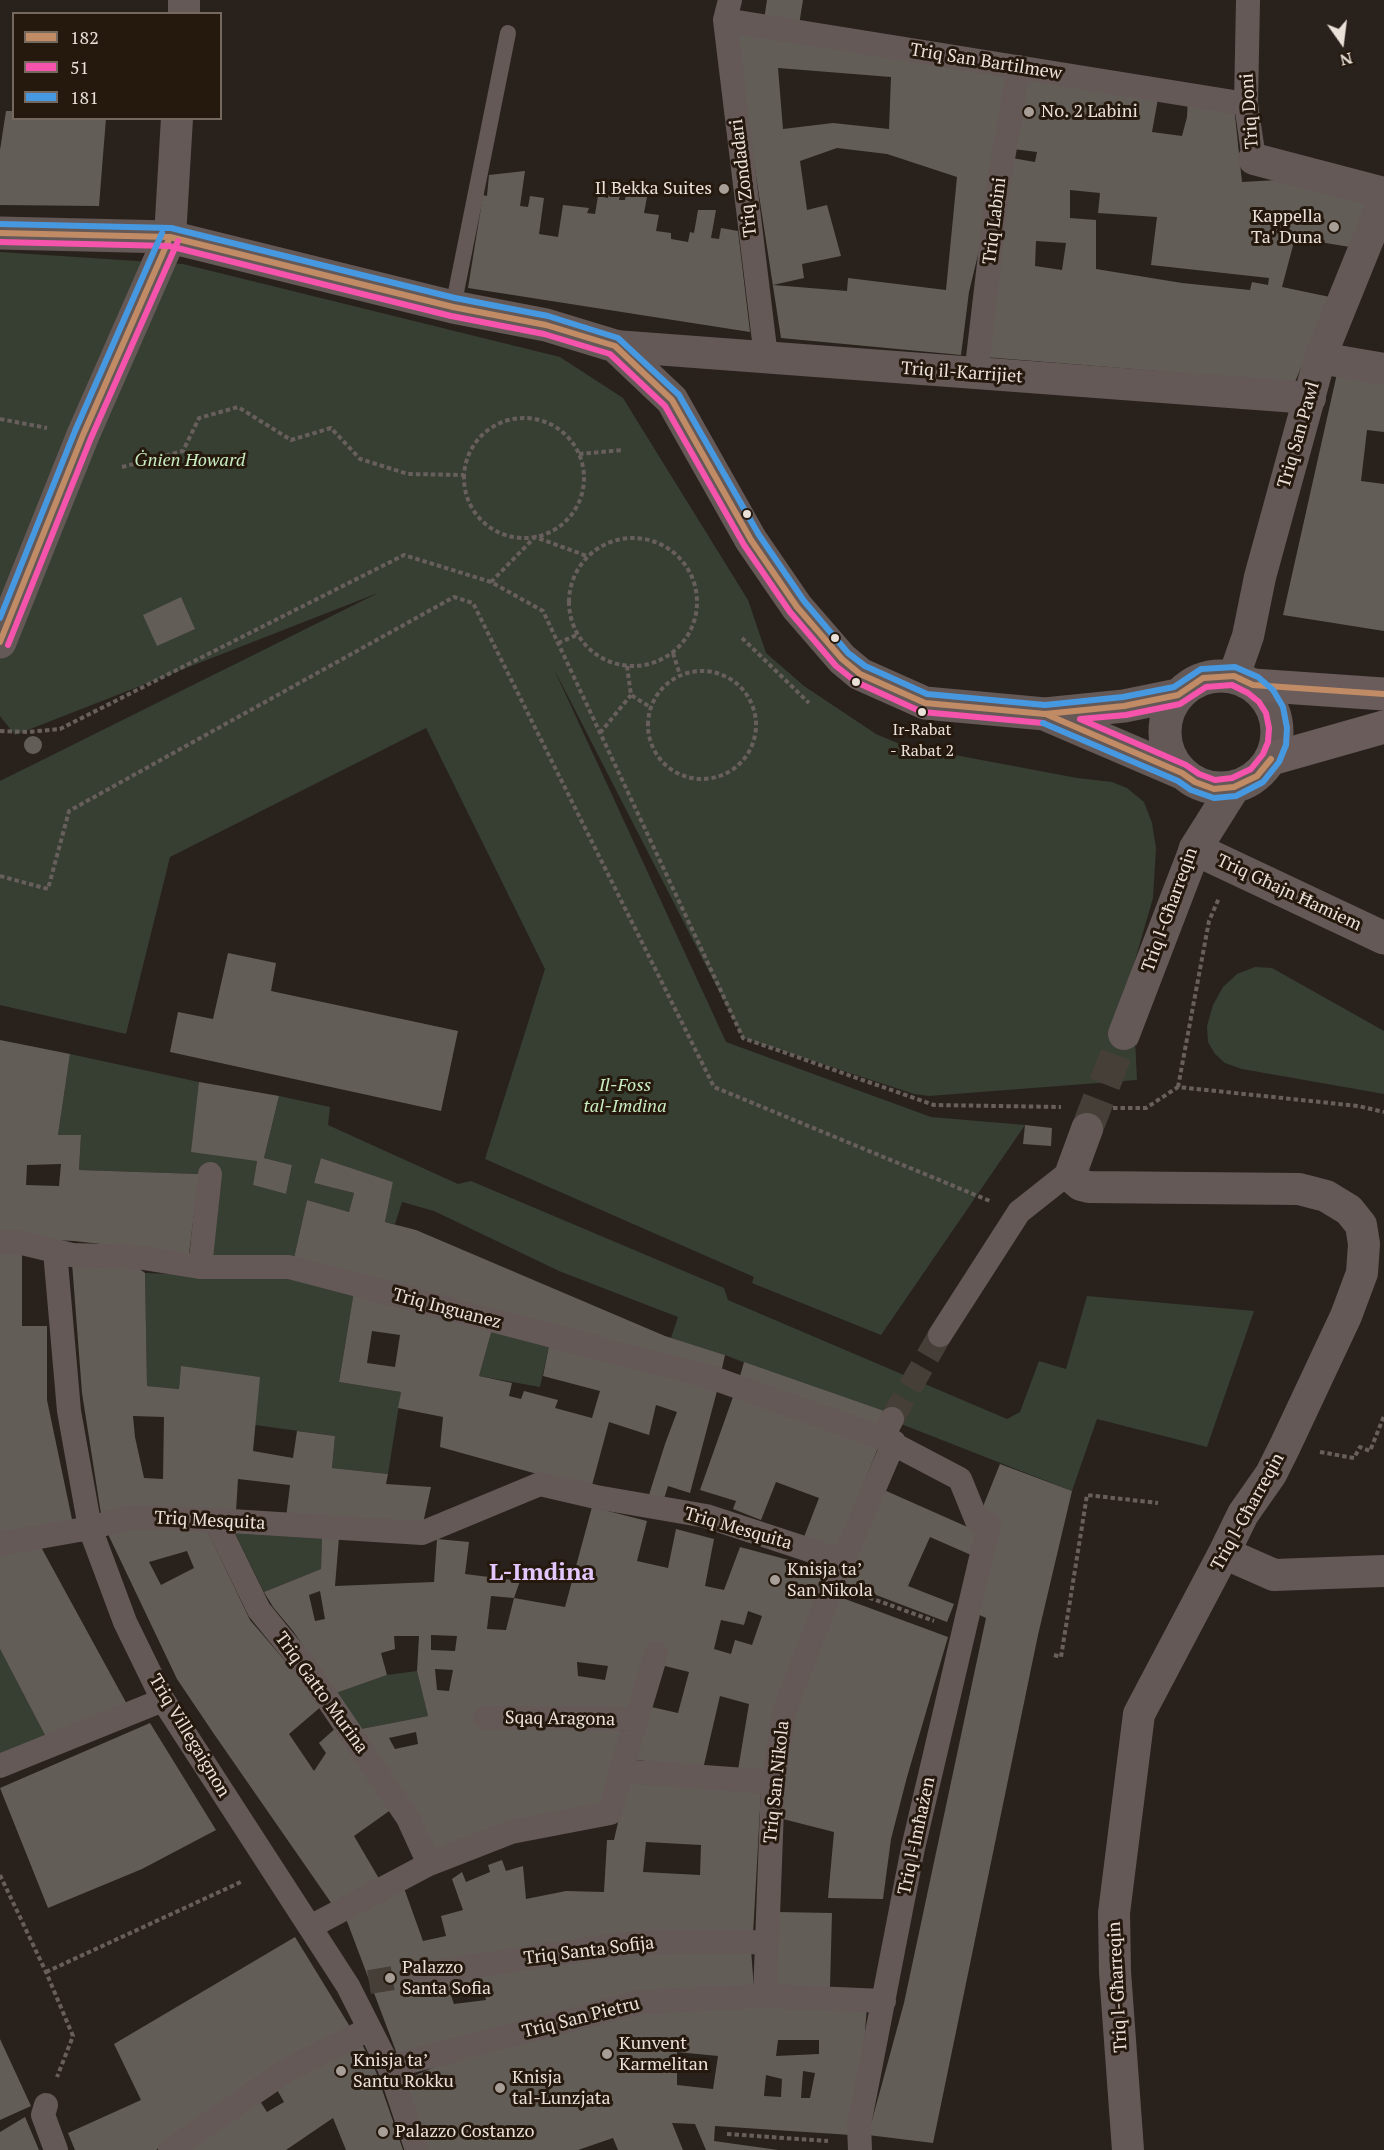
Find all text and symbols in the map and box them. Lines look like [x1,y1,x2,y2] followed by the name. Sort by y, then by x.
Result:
[12,12,222,120] legend
[1312,12,1372,72] north arrow
[70,25,99,49] text: 182
[909,39,1063,85] street label: Triq San Bartilmew
[1338,47,1355,72] text: N
[70,55,89,79] text: 51
[1237,72,1263,150] street label: Triq Doni
[70,85,99,109] text: 181
[1041,101,1138,123] place label: No. 2 Labini
[1022,105,1036,119] marker: No. 2 Labini
[726,118,762,238] street label: Triq Zondadari
[979,176,1011,266] street label: Triq Labini
[595,178,712,200] place label: Il Bekka Suites
[717,182,731,196] marker: Il Bekka Suites
[1251,206,1322,248] place label: Kappella Ta' Duna
[1327,220,1341,234] marker: Kappella Ta' Duna
[900,358,1024,388] street label: Triq il-Karrijiet
[1274,379,1324,491] street label: Triq San Pawl
[135,450,245,472] park label: Ġnien Howard
[741,508,753,520] unlabelled marker
[829,632,841,644] unlabelled marker
[850,676,862,688] unlabelled marker
[916,706,928,718] marker: Ir-Rabat - Rabat 2
[890,720,954,758] place label: Ir-Rabat - Rabat 2
[1137,845,1203,975] street label: Triq l-Għarreqin
[1213,850,1365,936] street label: Triq Għajn Ħamiem
[583,1075,667,1118] park label: Il-Foss tal-Imdina
[390,1284,504,1334] street label: Triq Inguanez
[1207,1449,1289,1575] street label: Triq l-Għarreqin
[682,1503,794,1555] street label: Triq Mesquita
[154,1507,266,1535] street label: Triq Mesquita
[489,1559,595,1587] district label: L-Imdina
[787,1559,873,1602] place label: Knisja ta’ San Nikola
[768,1573,782,1587] marker: Knisja ta’ San Nikola
[270,1628,372,1758] street label: Triq Gatto Murina
[144,1671,234,1801] street label: Triq Villegaignon
[505,1707,615,1731] street label: Sqaq Aragona
[760,1720,794,1844] street label: Triq San Nikola
[894,1775,940,1897] street label: Triq l-Imħażen
[1104,1921,1132,2053] street label: Triq l-Għarreqin
[522,1932,656,1970] street label: Triq Santa Sofija
[402,1957,491,2000] place label: Palazzo Santa Sofia
[383,1971,397,1985] marker: Palazzo Santa Sofia
[520,1993,642,2043] street label: Triq San Pietru
[619,2033,709,2076] place label: Kunvent Karmelitan
[600,2047,614,2061] marker: Kunvent Karmelitan
[353,2050,454,2092] place label: Knisja ta’ Santu Rokku
[334,2064,348,2078] marker: Knisja ta’ Santu Rokku
[512,2067,611,2110] place label: Knisja tal-Lunzjata
[493,2081,507,2095] marker: Knisja tal-Lunzjata
[395,2121,534,2143] place label: Palazzo Costanzo
[376,2125,390,2139] marker: Palazzo Costanzo

